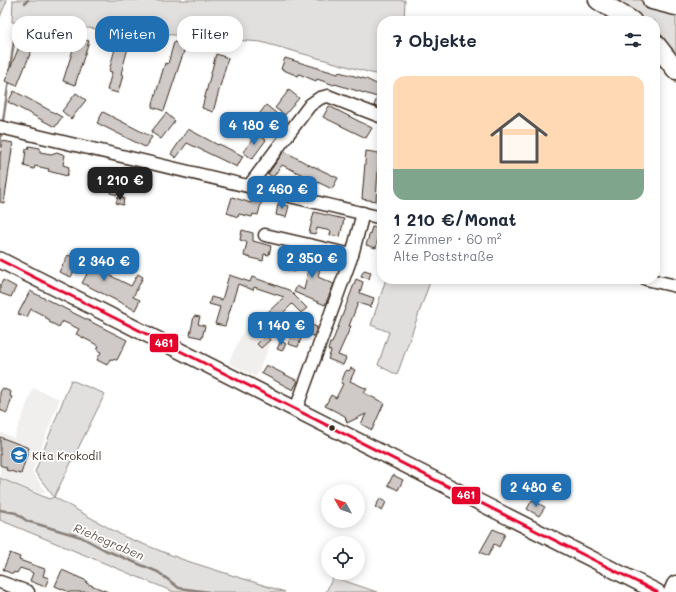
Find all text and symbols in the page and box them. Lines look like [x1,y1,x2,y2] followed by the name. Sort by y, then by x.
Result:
[12,16,87,52] chip: Kaufen
[95,16,169,52] chip: Mieten
[177,16,243,52] chip: Filter
[393,29,477,51] text: 7 Objekte
[622,29,644,51] icon: filters
[483,102,555,174] icon: home
[217,112,291,146] pin: 4 180 €
[229,116,279,133] text: 4 180 €
[83,167,157,201] pin: 1 210 €
[96,171,144,188] text: 1 210 €
[245,176,319,210] pin: 2 460 €
[256,180,308,197] text: 2 460 €
[393,208,516,230] text: 1 210 €/Monat
[393,230,502,247] text: 2 Zimmer · 60 m²
[275,245,349,279] pin: 2 350 €
[393,247,494,264] text: Alte Poststraße
[67,248,141,282] pin: 2 340 €
[287,249,337,266] text: 2 350 €
[78,252,130,269] text: 2 340 €
[244,312,318,346] pin: 1 140 €
[257,316,305,333] text: 1 140 €
[149,333,179,353] line badge: 461
[155,335,173,350] text: 461
[327,423,337,433] unlabelled marker
[9,445,29,465] school or university icon: Kita Krokodil
[32,448,101,463] place label: Kita Krokodil
[499,474,573,508] pin: 2 480 €
[510,478,562,495] text: 2 480 €
[321,484,365,528] north arrow
[321,484,365,580] map controls
[451,486,481,505] line badge: 461
[457,487,475,502] text: 461
[71,519,147,563] water label: Riehegraben
[321,536,365,580] button: locate

